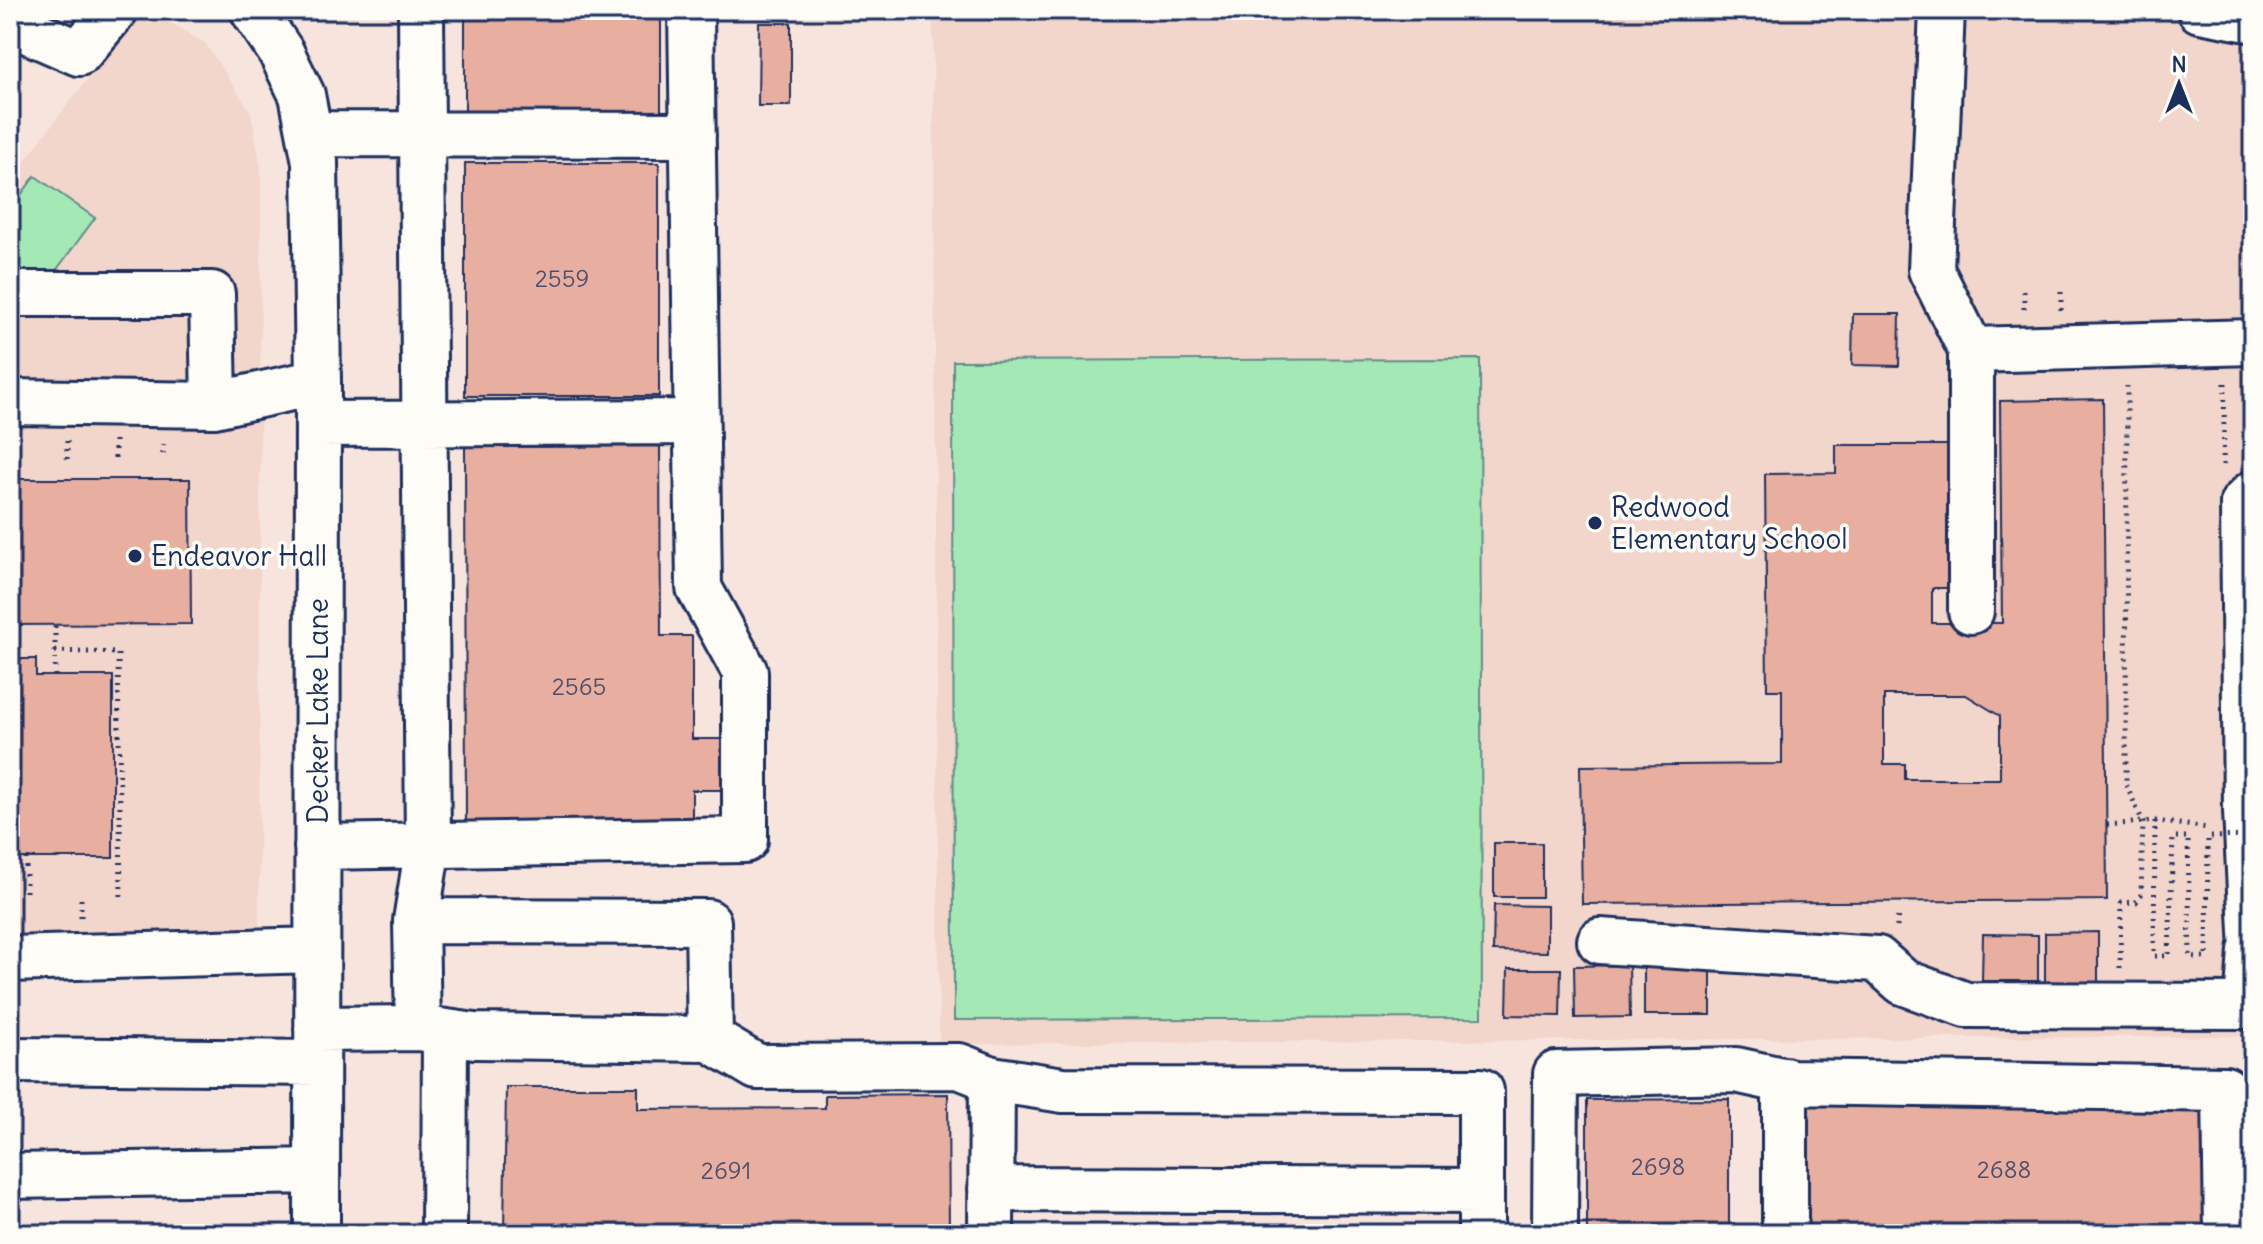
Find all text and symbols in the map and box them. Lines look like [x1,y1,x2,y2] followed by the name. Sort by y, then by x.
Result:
[2139,44,2219,124] north arrow
[2171,50,2187,78] text: N
[535,263,589,293] house number: 2559
[1611,489,1848,557] place label: Redwood Elementary School
[1586,514,1604,532] marker: Redwood Elementary School
[151,538,327,574] place label: Endeavor Hall
[126,547,144,565] marker: Endeavor Hall
[300,598,336,824] street label: Decker Lake Lane
[552,671,606,701] house number: 2565
[1631,1151,1685,1181] house number: 2698
[1977,1154,2031,1184] house number: 2688
[701,1155,751,1185] house number: 2691

